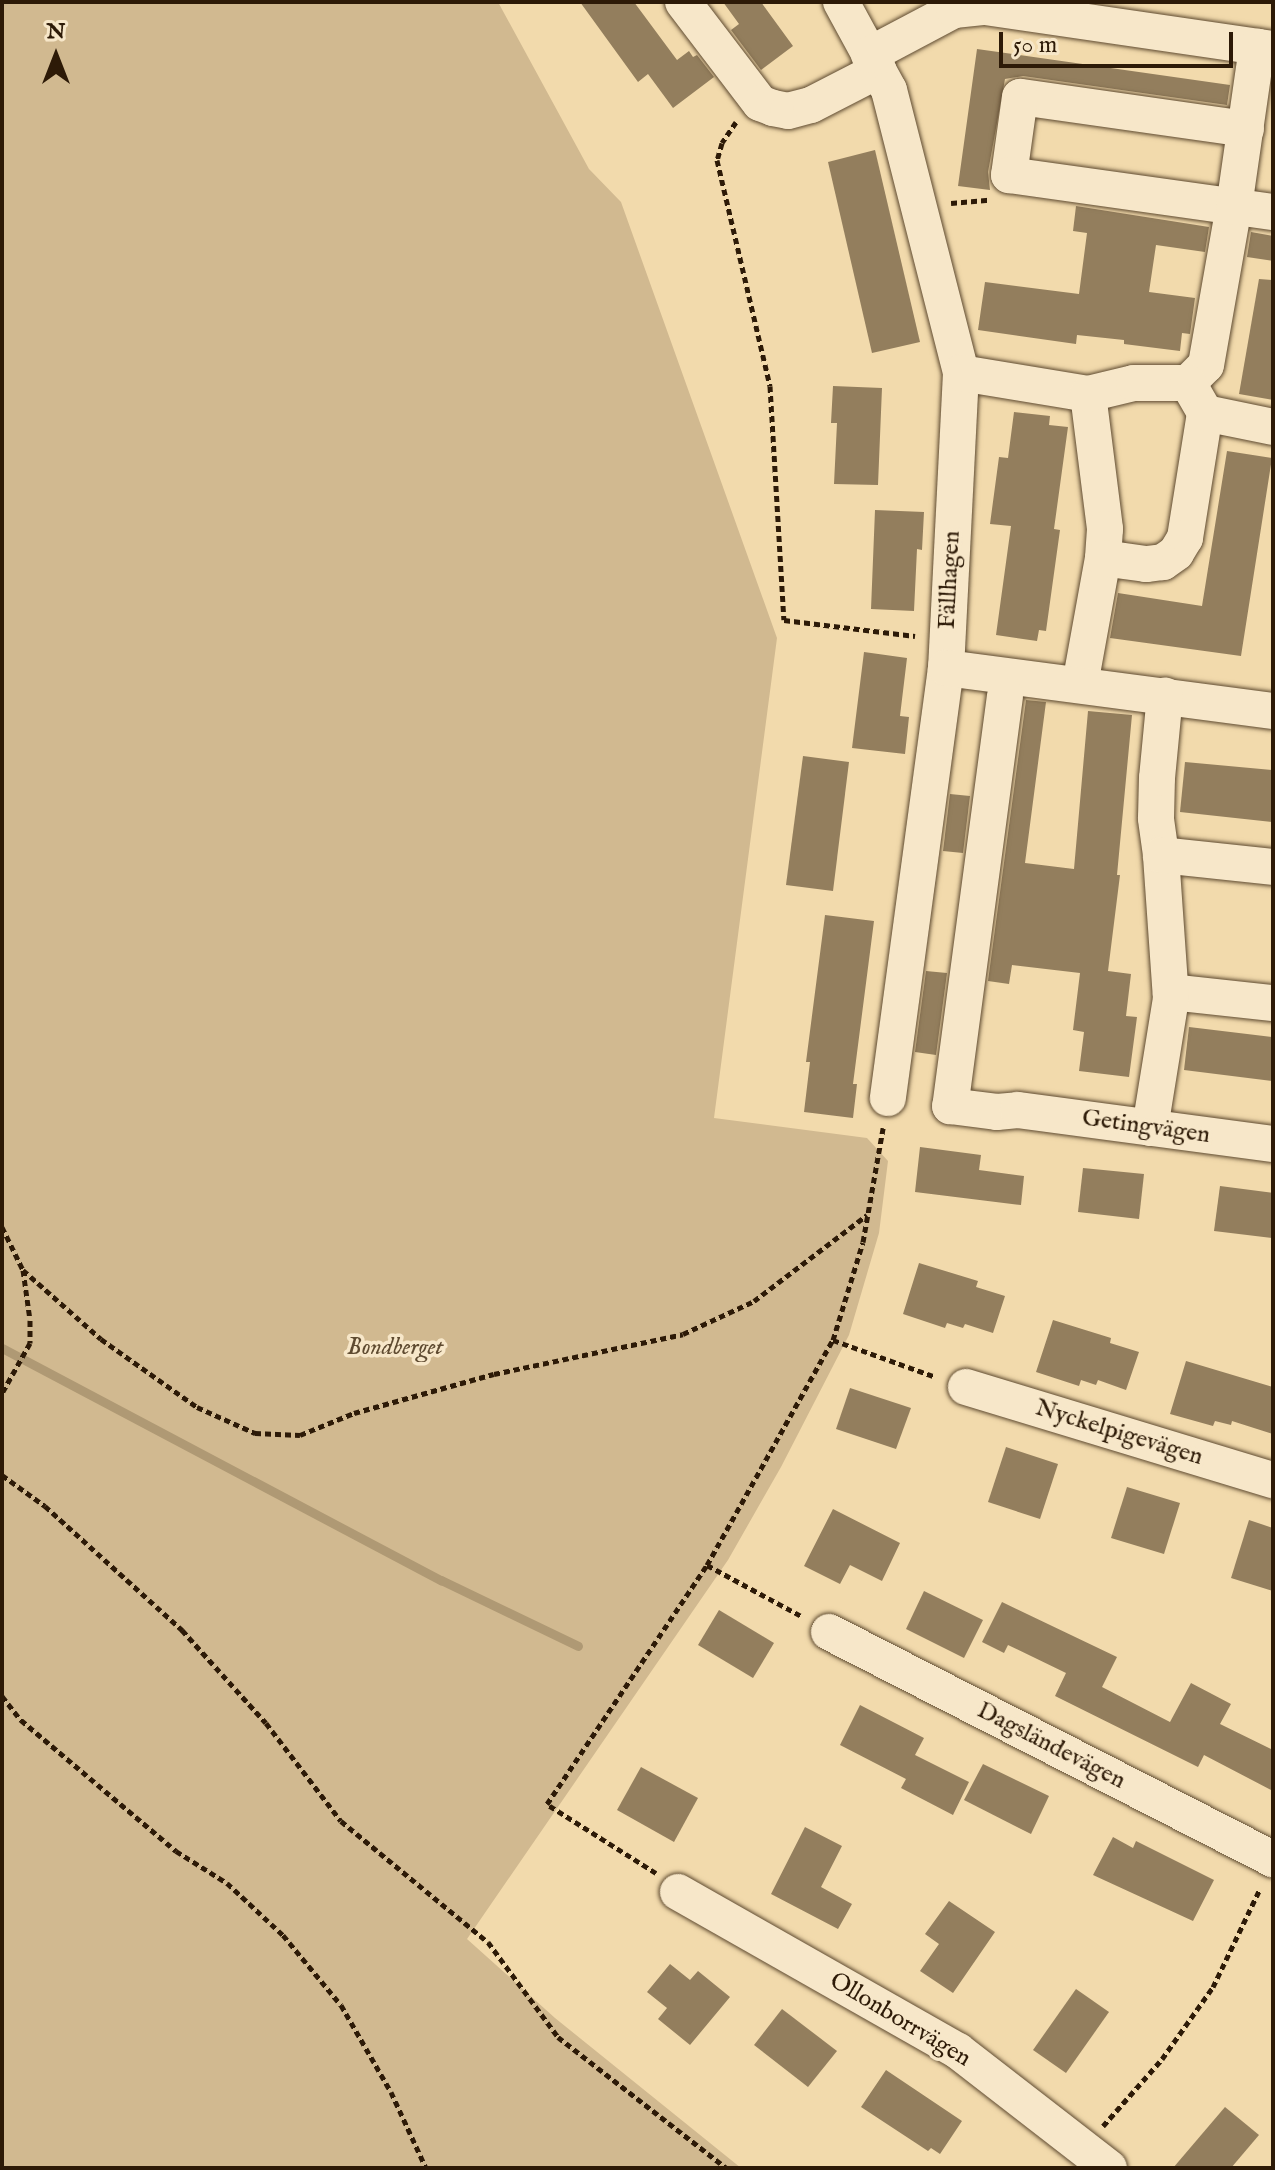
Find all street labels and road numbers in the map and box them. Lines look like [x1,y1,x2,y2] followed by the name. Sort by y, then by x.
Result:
[933,530,967,630] street label: Fällhagen
[1080,1104,1212,1150] street label: Getingvägen
[1032,1394,1206,1472] street label: Nyckelpigevägen
[972,1696,1130,1796] street label: Dagsländevägen
[824,1967,976,2073] street label: Ollonborrvägen

